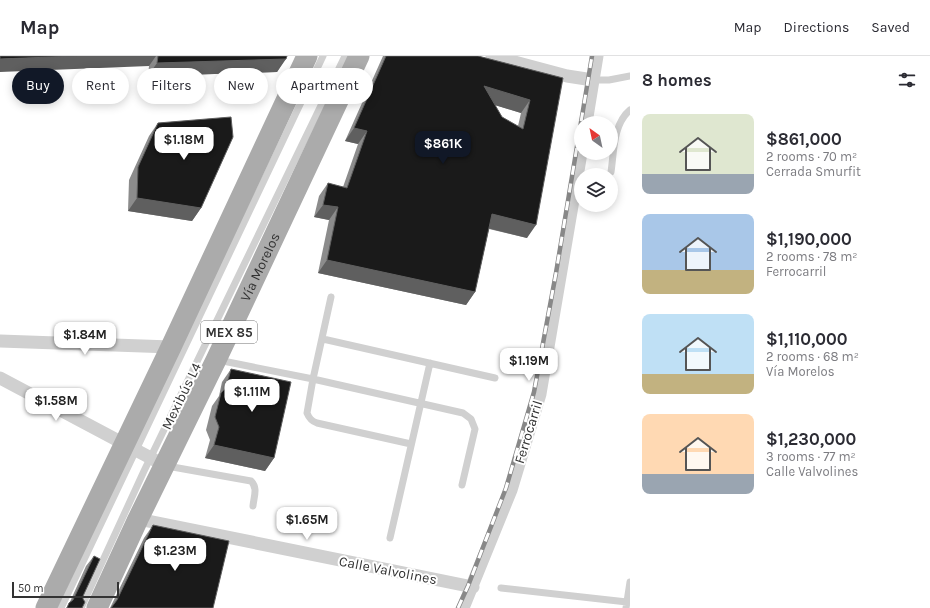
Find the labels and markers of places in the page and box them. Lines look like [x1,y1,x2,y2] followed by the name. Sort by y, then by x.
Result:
[151,127,217,161] pin: $1.18M
[415,131,471,165] pin: $861K
[52,322,118,356] pin: $1.84M
[496,348,562,382] pin: $1.19M
[219,379,285,413] pin: $1.11M
[23,388,89,422] pin: $1.58M
[274,507,340,541] pin: $1.65M
[142,538,208,572] pin: $1.23M

